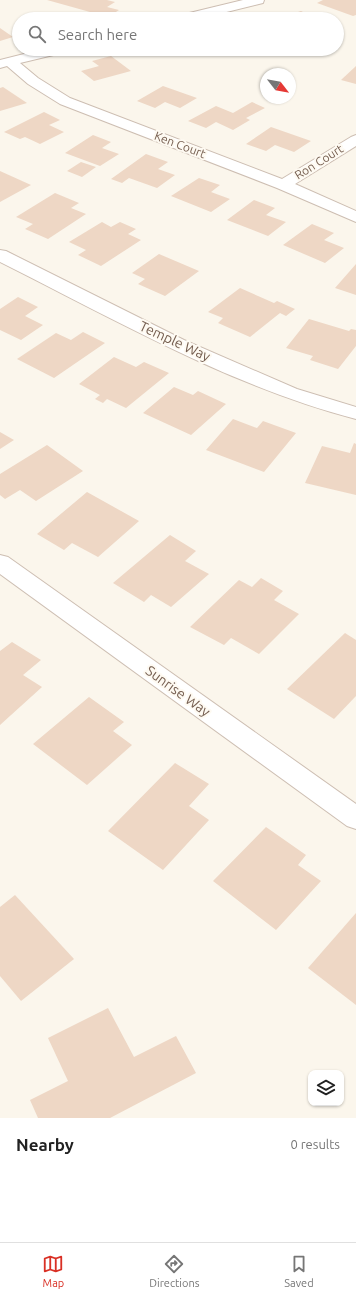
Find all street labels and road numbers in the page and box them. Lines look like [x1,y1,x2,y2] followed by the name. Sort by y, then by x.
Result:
[153,129,208,160] street label: Ken Court
[292,141,346,182] street label: Ron Court
[137,318,213,364] street label: Temple Way
[143,662,213,720] street label: Sunrise Way

